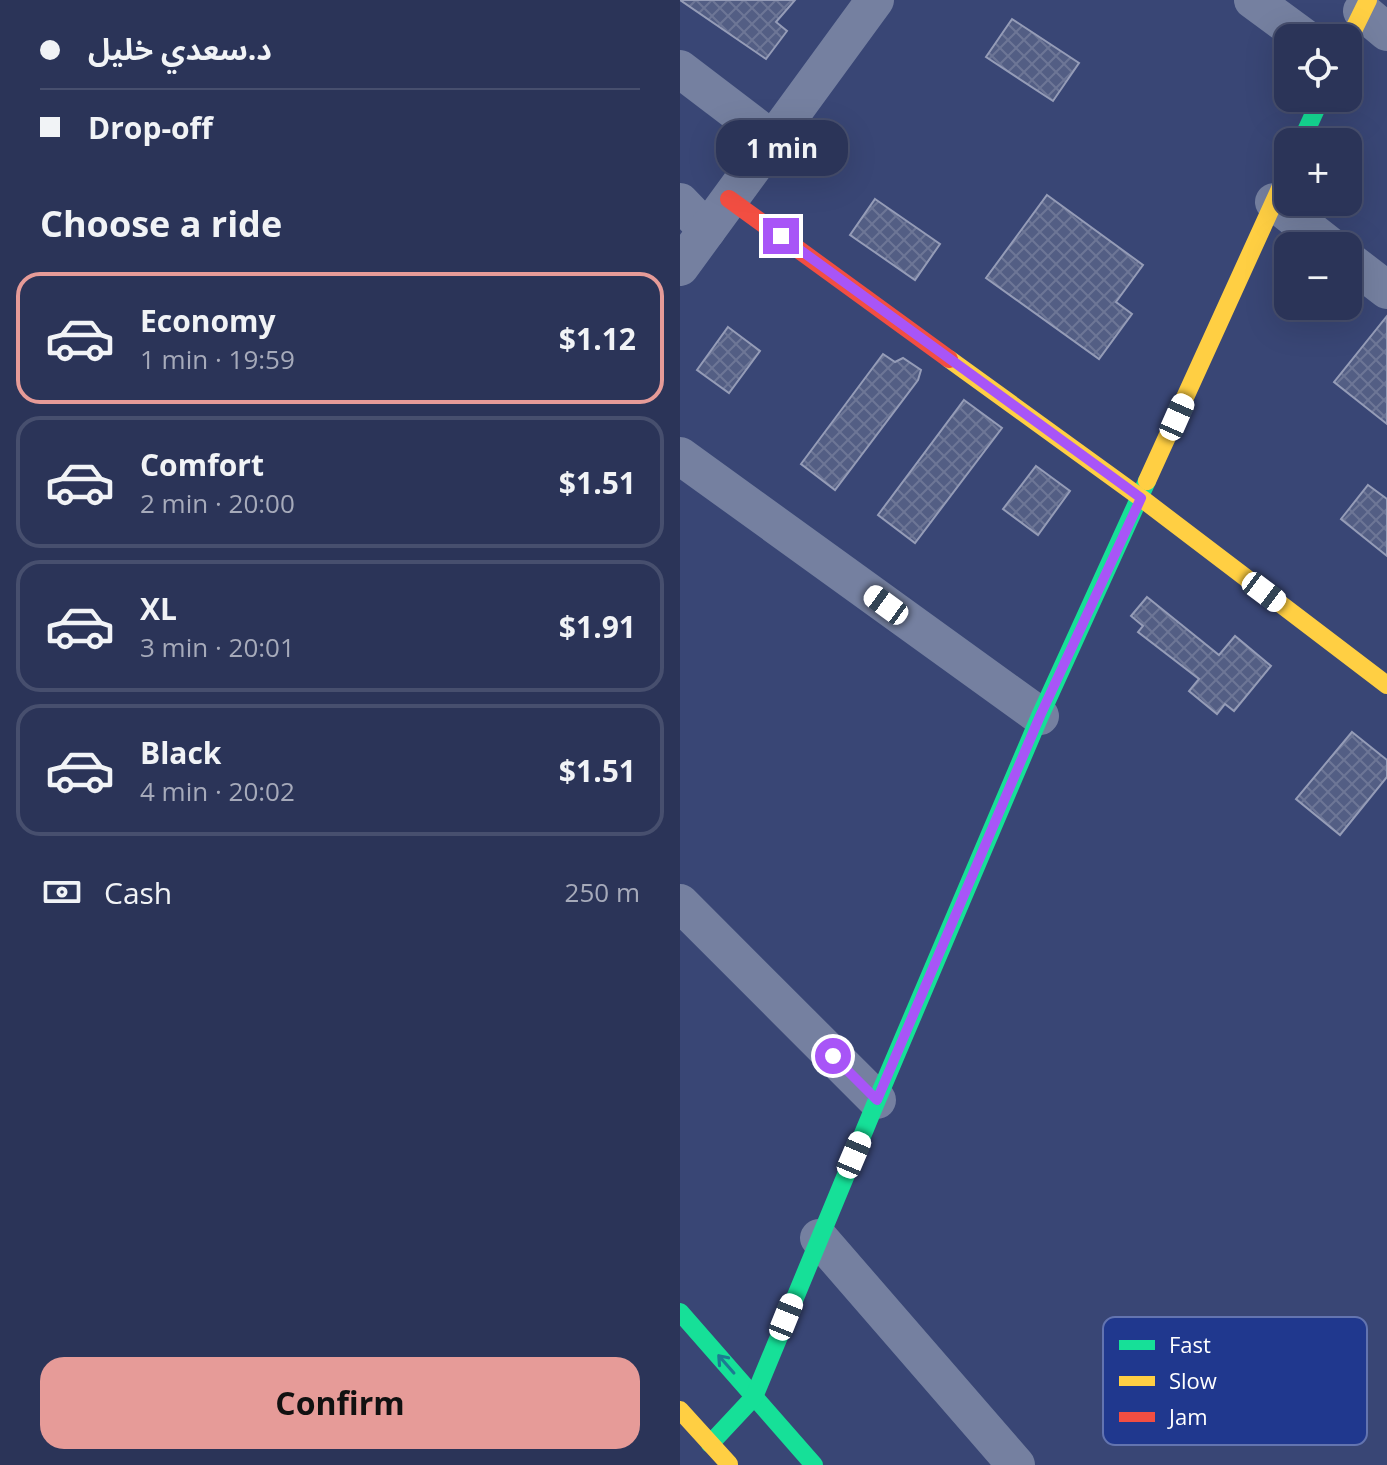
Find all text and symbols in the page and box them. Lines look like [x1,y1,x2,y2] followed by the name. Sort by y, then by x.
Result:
[1274,24,1362,320] map controls
[1274,24,1362,112] button: locate
[88,28,272,69] text: د.سعدي خليل
[88,107,213,148] text: Drop-off
[715,120,847,176] callout: 1 min
[1274,128,1362,216] button: +
[746,130,818,166] text: 1 min
[40,199,282,248] text: Choose a ride
[763,218,799,254] route end
[1274,232,1362,320] button: −
[140,300,276,341] text: Economy
[44,302,116,374] icon: car
[559,318,636,359] text: $1.12
[140,341,295,377] text: 1 min · 19:59
[1156,390,1198,444] car
[140,444,264,485] text: Comfort
[44,446,116,518] icon: car
[559,462,636,503] text: $1.51
[140,485,295,521] text: 2 min · 20:00
[1238,568,1290,616] car
[860,581,912,629] car
[140,588,177,629] text: XL
[44,590,116,662] icon: car
[559,606,636,647] text: $1.91
[140,629,295,665] text: 3 min · 20:01
[140,732,221,773] text: Black
[44,734,116,806] icon: car
[559,750,636,791] text: $1.51
[140,773,295,809] text: 4 min · 20:02
[40,870,84,914] icon: cash
[104,872,172,913] text: Cash
[565,874,640,910] text: 250 m
[815,1038,851,1074] route start
[834,1128,874,1182] car
[766,1290,806,1344] car
[1103,1317,1367,1445] legend
[1169,1329,1211,1359] text: Fast
[717,1355,735,1375] one-way arrow
[40,1357,640,1449] button: Confirm
[1169,1365,1217,1395] text: Slow
[1167,1401,1208,1431] text: Jam

